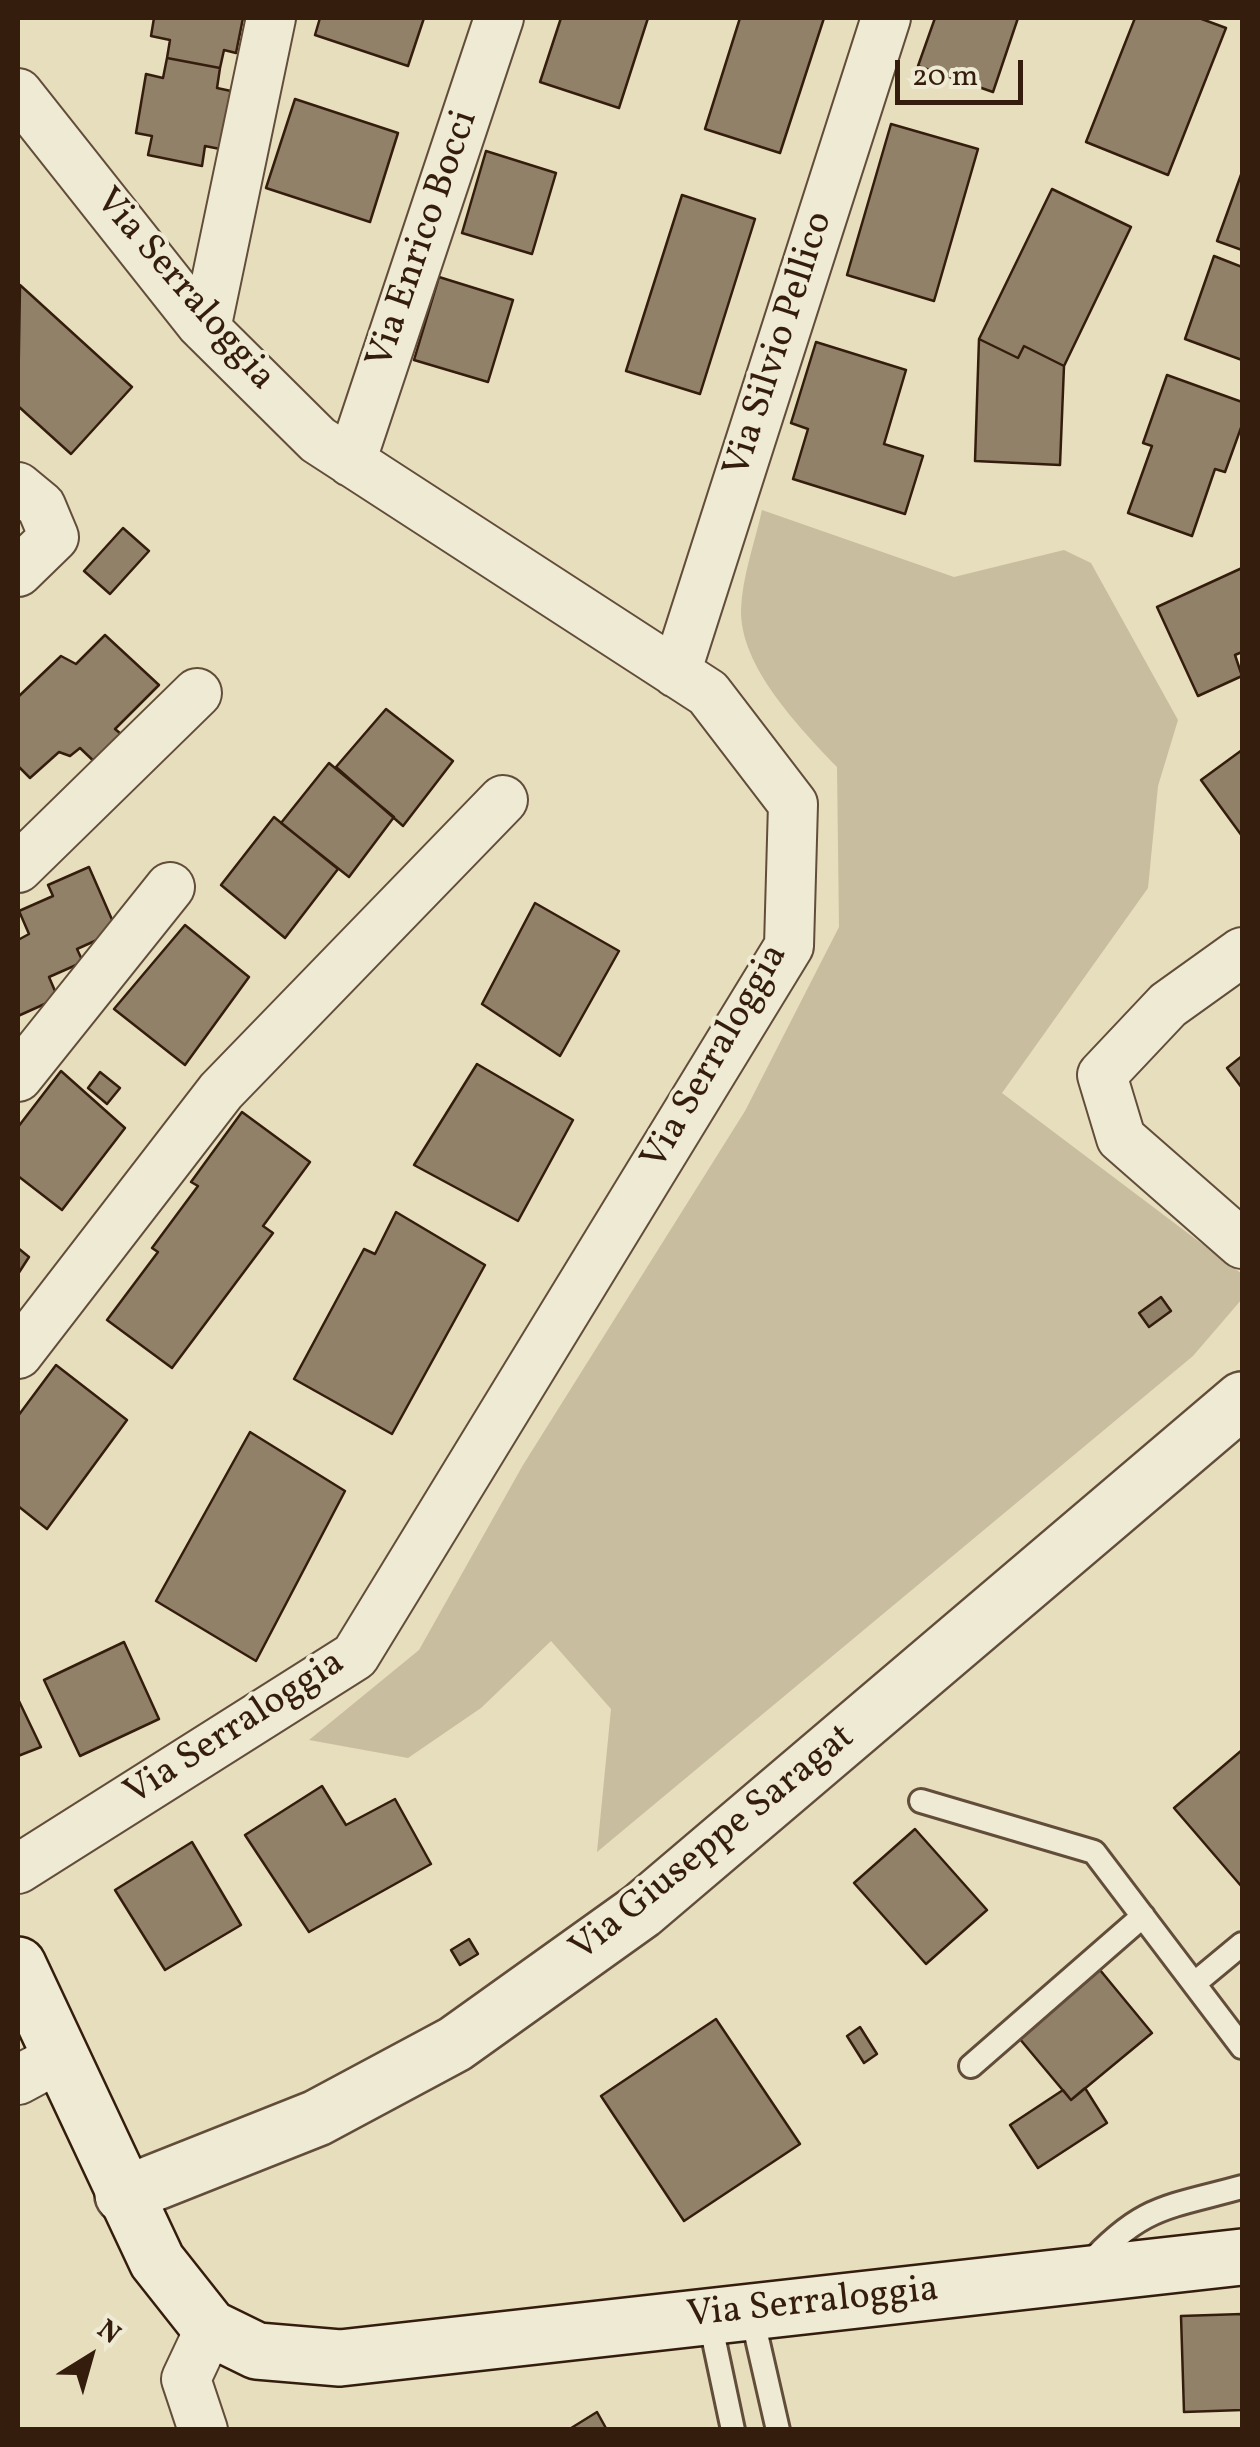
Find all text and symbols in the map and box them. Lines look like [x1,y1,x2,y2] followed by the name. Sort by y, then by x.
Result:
[900,40,1028,102] scale bar
[912,56,978,98] text: 20 m
[360,105,490,375] street label: Via Enrico Bocci
[83,181,283,401] street label: Via Serraloggia
[717,207,845,483] street label: Via Silvio Pellico
[634,937,800,1179] street label: Via Serraloggia
[118,1642,354,1818] street label: Via Serraloggia
[563,1716,865,1974] street label: Via Giuseppe Saragat
[685,2269,941,2341] street label: Via Serraloggia
[40,2307,140,2407] north arrow
[88,2311,128,2354] text: N

